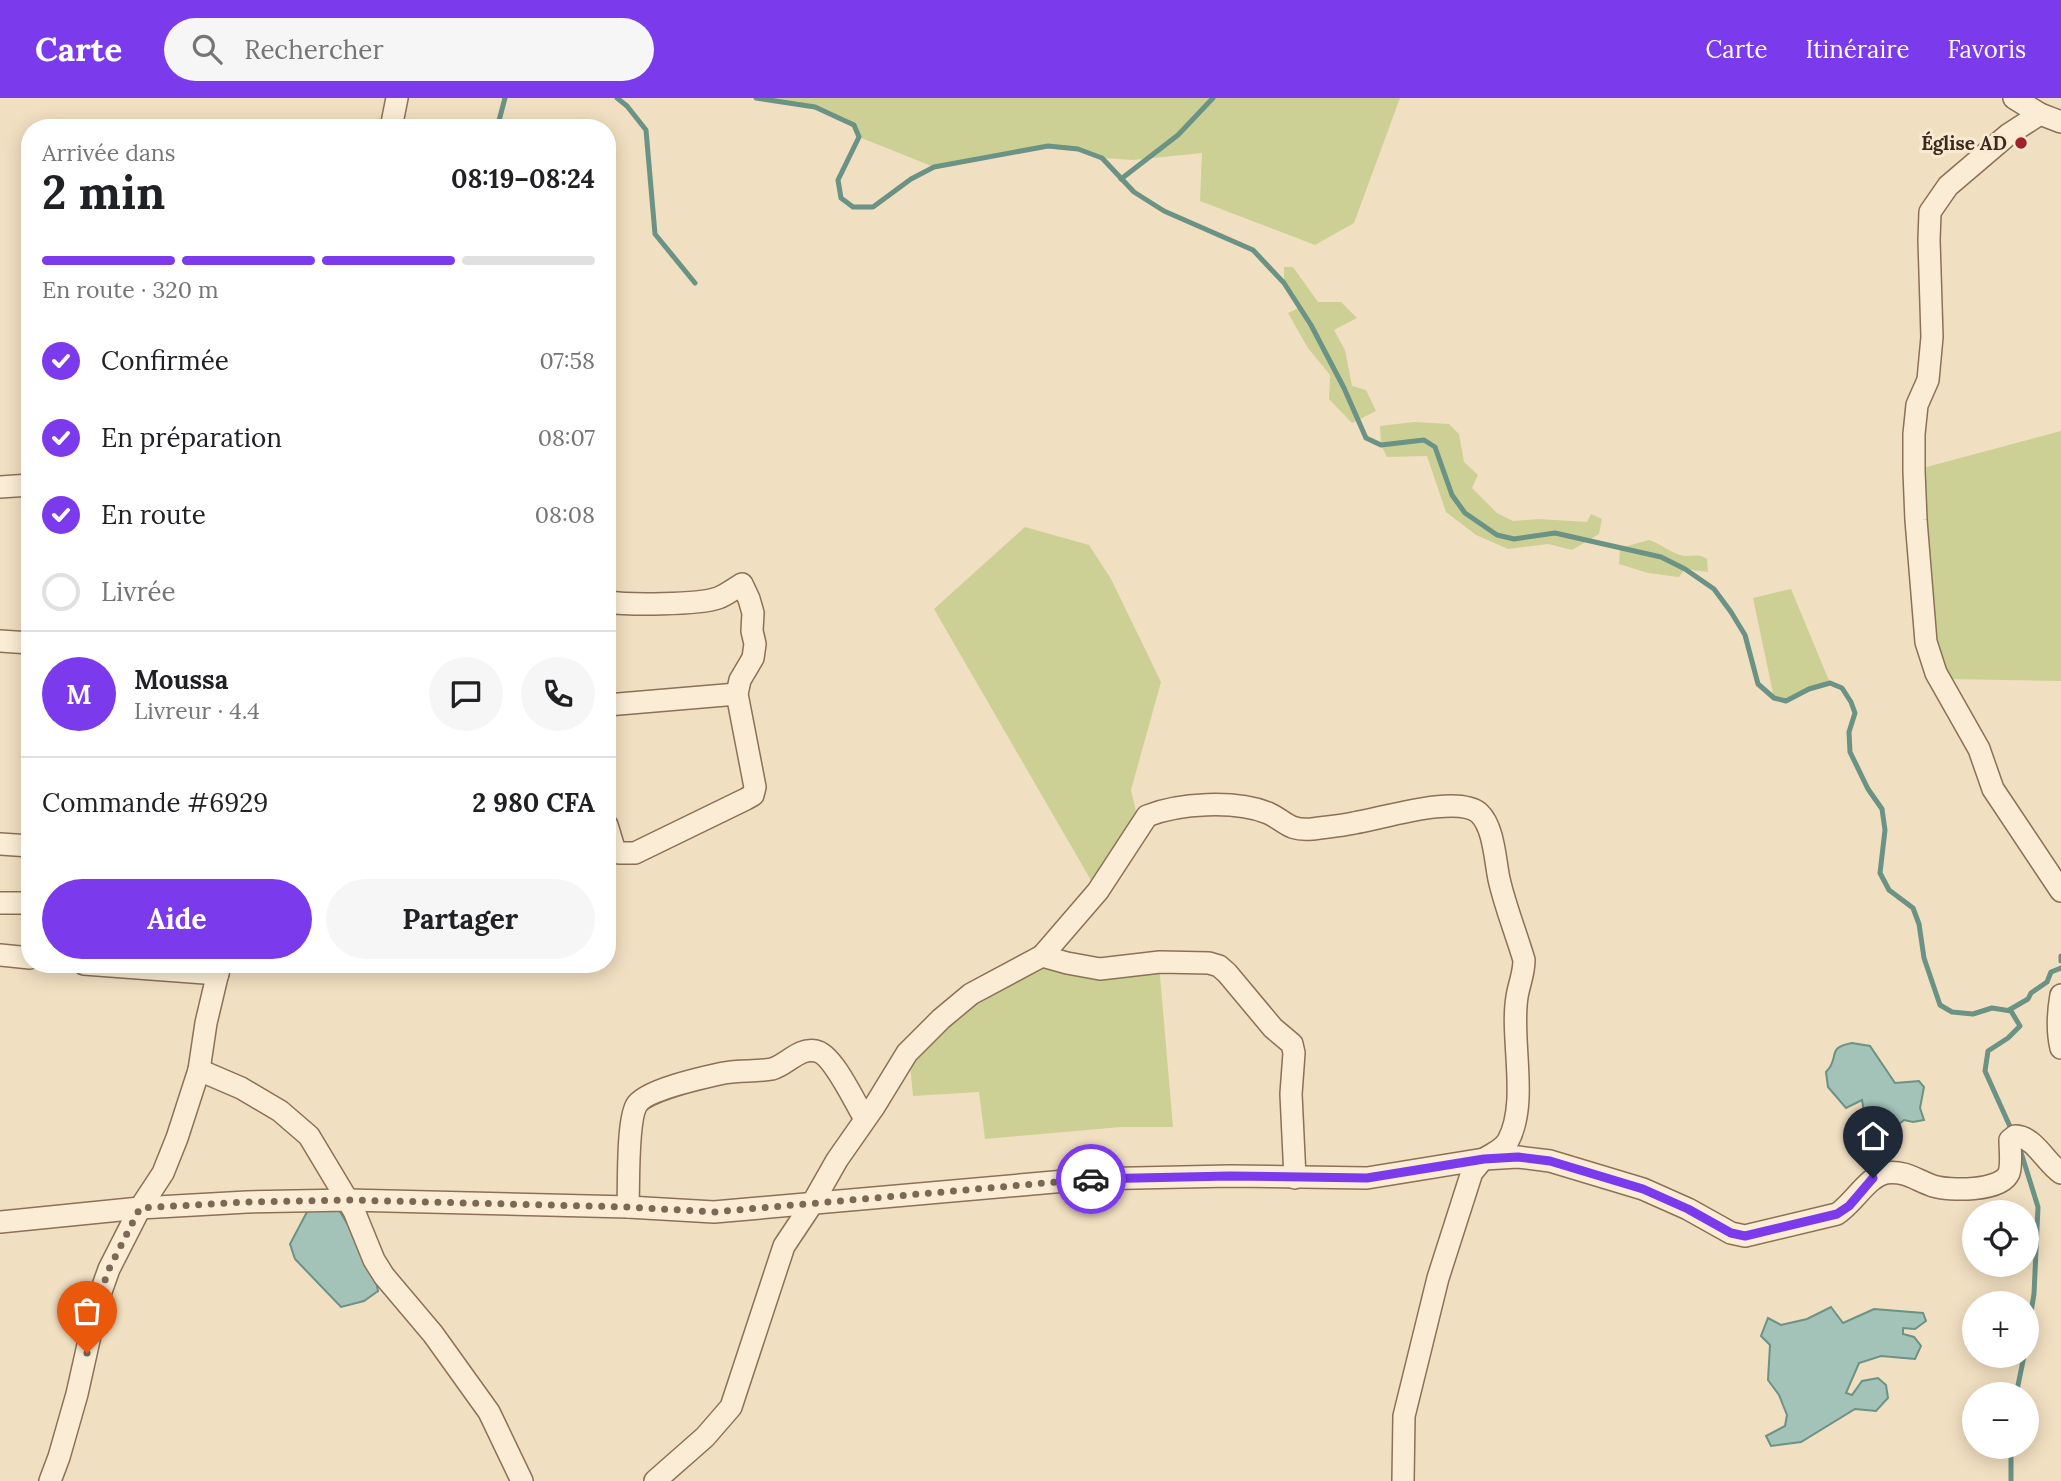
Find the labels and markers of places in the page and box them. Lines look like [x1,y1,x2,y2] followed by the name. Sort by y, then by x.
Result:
[1921,131,2007,155] place label: Église AD
[2013,135,2029,151] marker: Église AD
[1843,1106,1903,1178] pin
[57,1281,117,1353] pin

